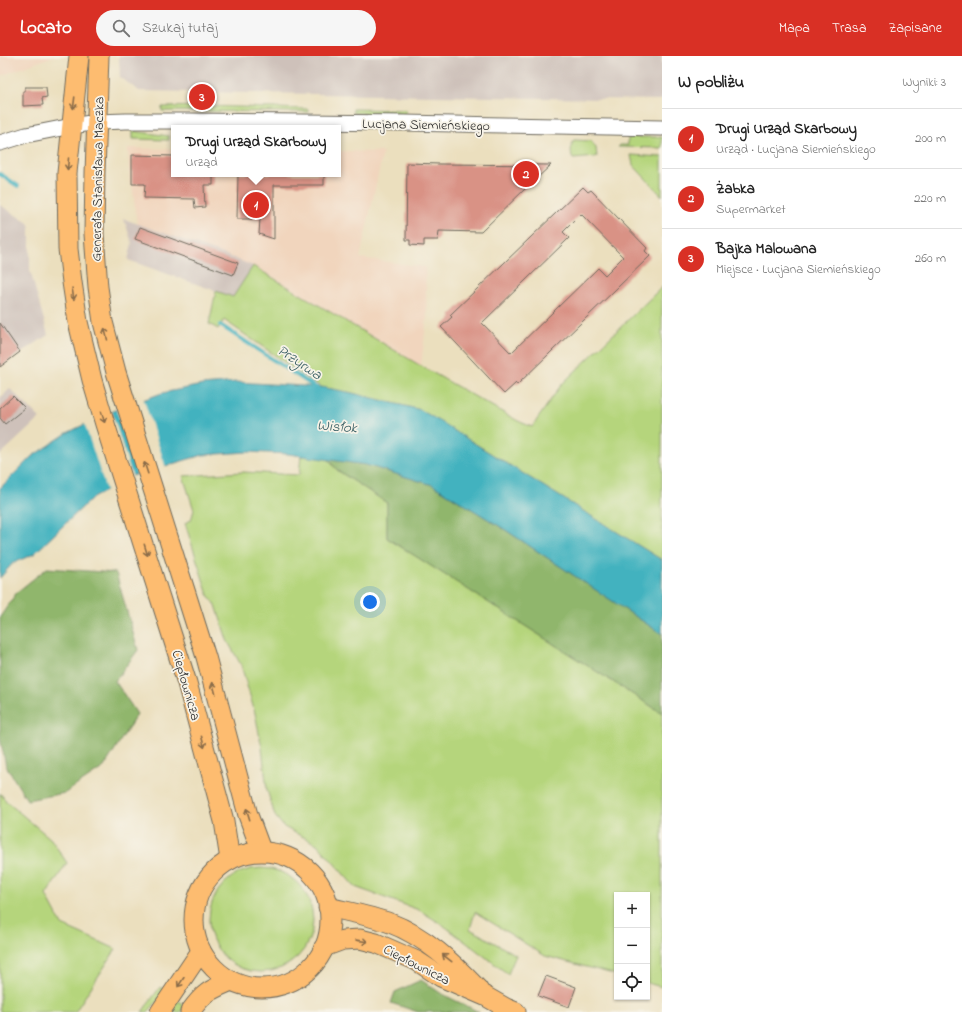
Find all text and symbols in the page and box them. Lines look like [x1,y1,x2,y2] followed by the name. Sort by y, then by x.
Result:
[96,10,376,46] search box
[20,15,72,42] text: Locato
[110,17,132,39] icon: search
[142,17,217,39] text: Szukaj tutaj
[779,18,810,39] text: Mapa
[832,18,866,39] text: Trasa
[888,18,942,39] text: Zapisane
[678,70,744,95] text: W pobliżu
[902,73,946,92] text: Wyniki: 3
[189,82,215,112] pin: 3
[71,96,78,109] one-way arrow
[87,96,110,262] street label: Generała Stanisława Maczka
[362,114,490,138] street label: Lucjana Siemieńskiego
[716,118,857,140] text: Drugi Urząd Skarbowy
[171,125,341,177] popup
[689,129,693,148] text: 1
[915,129,946,148] text: 200 m
[186,131,326,153] text: Drugi Urząd Skarbowy
[716,140,876,159] text: Urząd · Lucjana Siemieńskiego
[186,153,218,172] text: Urząd
[64,157,71,170] one-way arrow
[513,159,539,189] pin: 2
[716,178,755,200] text: Żabka
[688,189,694,208] text: 2
[914,189,946,208] text: 220 m
[243,190,269,220] pin: 1
[716,200,786,219] text: Supermarket
[716,238,817,260] text: Bajka Malowana
[688,249,694,268] text: 3
[915,249,946,268] text: 260 m
[716,260,881,279] text: Miejsce · Lucjana Siemieńskiego
[70,287,78,300] one-way arrow
[102,328,110,341] one-way arrow
[272,340,327,387] water label: Przyrwa
[100,410,107,423] one-way arrow
[316,415,359,439] water label: Wisłok
[142,462,149,475] one-way arrow
[143,543,150,556] one-way arrow
[360,592,380,612] your location
[165,648,206,723] street label: Ciepłownicza
[210,682,217,695] one-way arrow
[200,735,207,748] one-way arrow
[243,808,251,820] one-way arrow
[614,892,650,1000] map controls
[614,892,650,928] button: +
[614,928,650,964] button: −
[355,937,368,945] one-way arrow
[379,940,453,991] street label: Ciepłownicza
[442,954,453,963] one-way arrow
[614,964,650,1000] button: locate
[177,976,185,987] one-way arrow

